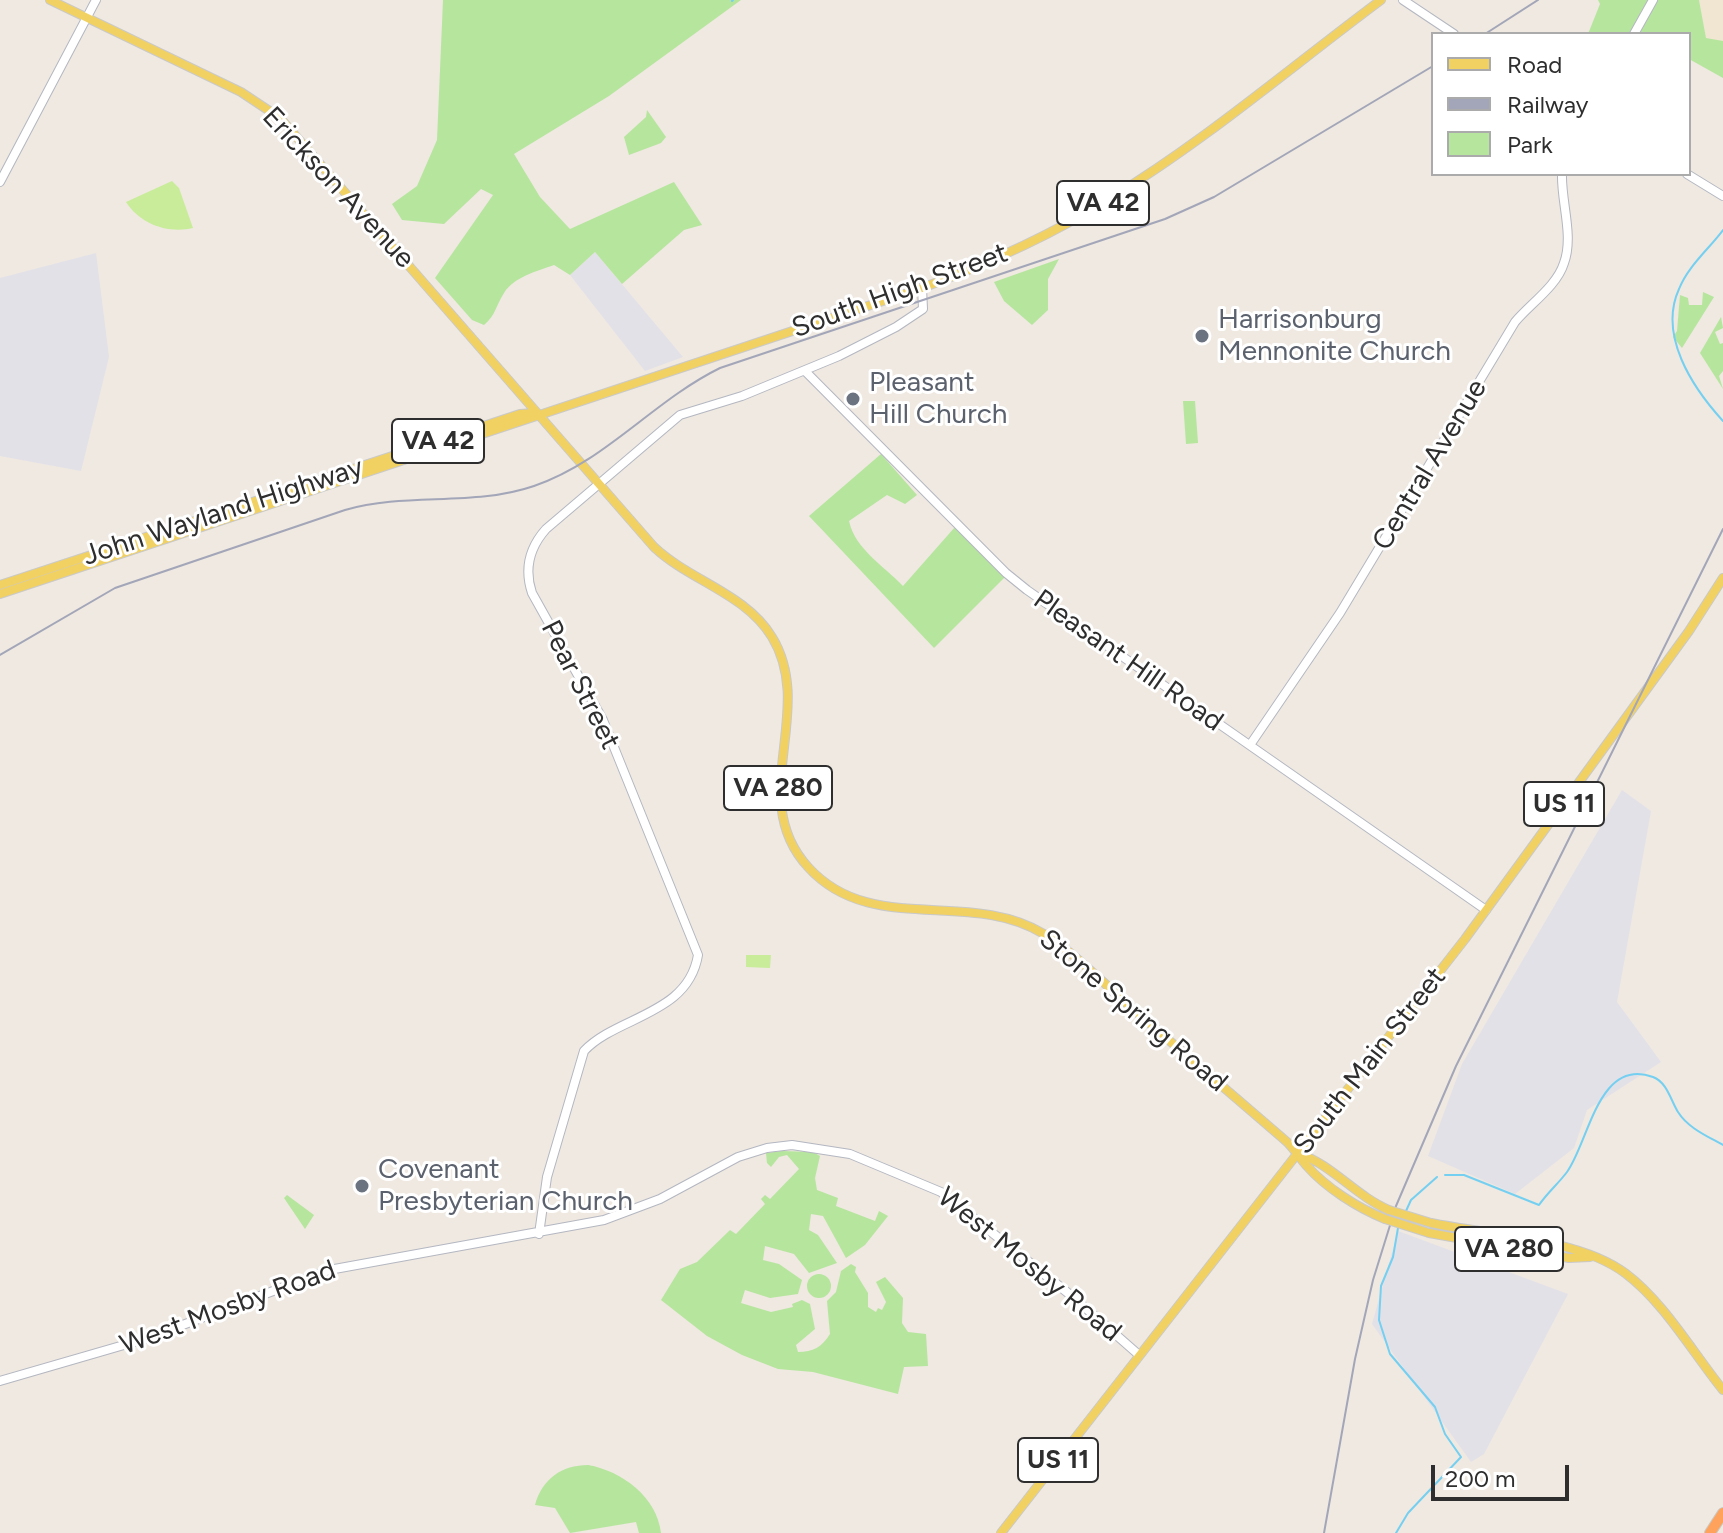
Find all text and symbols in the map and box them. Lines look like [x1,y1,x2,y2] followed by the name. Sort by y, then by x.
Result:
[1431,32,1691,176] legend
[1507,50,1562,79] text: Road
[1507,90,1588,119] text: Railway
[255,101,421,275] street label: Erickson Avenue
[1507,130,1553,159] text: Park
[1057,181,1149,225] road number: VA 42
[788,236,1012,346] street label: South High Street
[1218,303,1451,369] place label: Harrisonburg Mennonite Church
[1193,327,1211,345] marker: Harrisonburg Mennonite Church
[869,366,1007,432] place label: Pleasant Hill Church
[1366,374,1494,556] street label: Central Avenue
[844,390,862,408] marker: Pleasant Hill Church
[392,419,484,463] road number: VA 42
[79,451,367,573] street label: John Wayland Highway
[1027,583,1229,739] street label: Pleasant Hill Road
[533,615,627,755] street label: Pear Street
[724,766,832,810] road number: VA 280
[1524,782,1604,826] road number: US 11
[1032,923,1234,1099] street label: Stone Spring Road
[1287,961,1453,1161] street label: South Main Street
[378,1153,633,1219] place label: Covenant Presbyterian Church
[353,1177,371,1195] marker: Covenant Presbyterian Church
[930,1181,1128,1349] street label: West Mosby Road
[1455,1227,1563,1271] road number: VA 280
[116,1253,340,1363] street label: West Mosby Road
[1018,1438,1098,1482] road number: US 11
[1435,1449,1573,1499] scale bar
[1445,1464,1516,1493] text: 200 m

